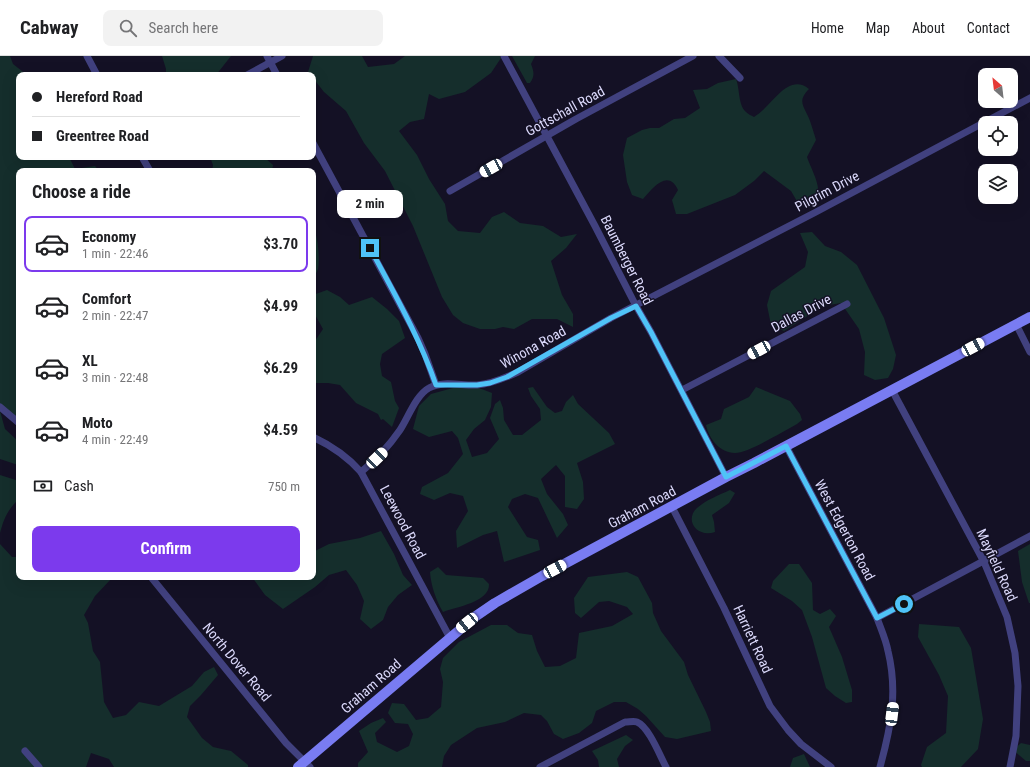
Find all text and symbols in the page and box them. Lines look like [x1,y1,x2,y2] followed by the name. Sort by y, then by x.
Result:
[103,10,383,46] search box
[20,16,79,39] text: Cabway
[117,17,139,39] icon: search
[149,19,218,37] text: Search here
[811,20,844,36] text: Home
[866,20,890,36] text: Map
[912,20,945,36] text: About
[967,20,1010,36] text: Contact
[978,68,1018,108] north arrow
[978,68,1018,204] map controls
[523,83,607,139] street label: Gottschall Road
[56,88,143,106] text: Hereford Road
[978,116,1018,156] button: locate
[56,127,149,145] text: Greentree Road
[478,157,504,179] car
[978,164,1018,204] button: layers
[792,167,862,215] street label: Pilgrim Drive
[32,181,131,202] text: Choose a ride
[337,190,403,218] callout: 2 min
[356,196,384,211] text: 2 min
[598,213,656,307] street label: Baumberger Road
[34,226,70,262] icon: car
[82,228,136,246] text: Economy
[263,235,298,253] text: $3.70
[361,239,379,257] route end
[82,246,148,261] text: 1 min · 22:46
[34,288,70,324] icon: car
[82,290,131,308] text: Comfort
[768,290,834,335] street label: Dallas Drive
[263,297,298,315] text: $4.99
[82,308,148,323] text: 2 min · 22:47
[497,322,569,372] street label: Winona Road
[960,336,986,358] car
[746,339,772,361] car
[34,350,70,386] icon: car
[82,352,98,370] text: XL
[263,359,298,377] text: $6.29
[82,370,148,385] text: 3 min · 22:48
[34,412,70,448] icon: car
[82,414,113,432] text: Moto
[263,421,298,439] text: $4.59
[82,432,148,447] text: 4 min · 22:49
[364,445,390,471] car
[32,475,54,497] icon: cash
[64,477,94,495] text: Cash
[812,477,878,583] street label: West Edgerton Road
[268,479,300,494] text: 750 m
[377,482,429,562] street label: Leewood Road
[605,482,679,532] street label: Graham Road
[32,526,300,572] button: Confirm
[973,526,1021,604] street label: Mayfield Road
[542,558,568,580] car
[895,595,913,613] route start
[730,602,776,676] street label: Harriett Road
[454,611,480,635] car
[200,620,274,704] street label: North Dover Road
[338,656,404,716] street label: Graham Road
[885,701,899,727] car

